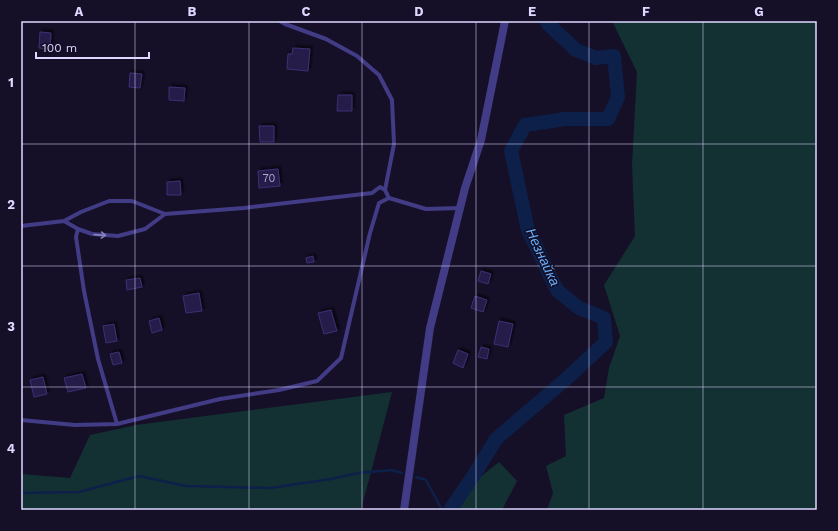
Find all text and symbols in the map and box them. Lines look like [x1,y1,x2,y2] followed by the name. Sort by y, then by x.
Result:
[75,4,84,19] text: A
[188,4,197,19] text: B
[302,4,311,19] text: C
[414,4,424,19] text: D
[528,4,536,19] text: E
[642,4,650,19] text: F
[754,4,764,19] text: G
[36,34,149,60] scale bar
[42,41,77,55] text: 100 m
[8,75,14,90] text: 1
[263,172,276,185] house number: 70
[7,197,15,212] text: 2
[523,226,563,289] water label: Незнайка
[93,231,106,238] one-way arrow
[7,319,15,334] text: 3
[7,441,16,456] text: 4

